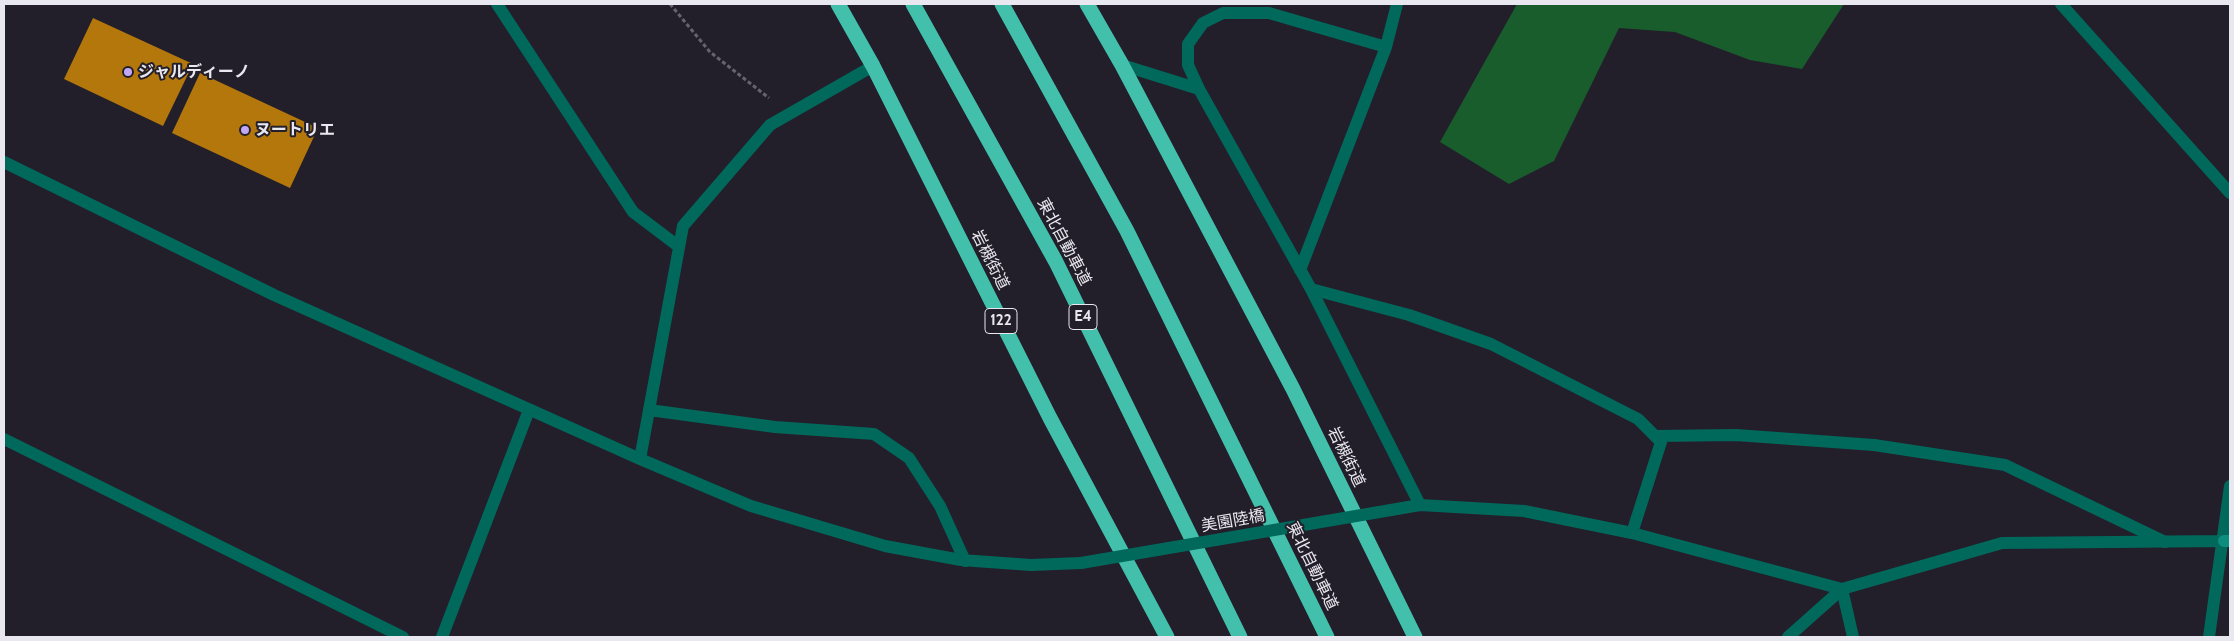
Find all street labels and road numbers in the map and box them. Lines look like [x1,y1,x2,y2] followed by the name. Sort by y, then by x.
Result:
[1033,195,1095,289] street label: 東北自動車道
[967,227,1013,293] street label: 岩槻街道
[1069,304,1097,330] road number: E4
[985,308,1017,334] road number: 122
[1323,424,1369,490] street label: 岩槻街道
[1200,506,1266,536] street label: 美園陸橋
[1282,519,1342,613] street label: 東北自動車道

